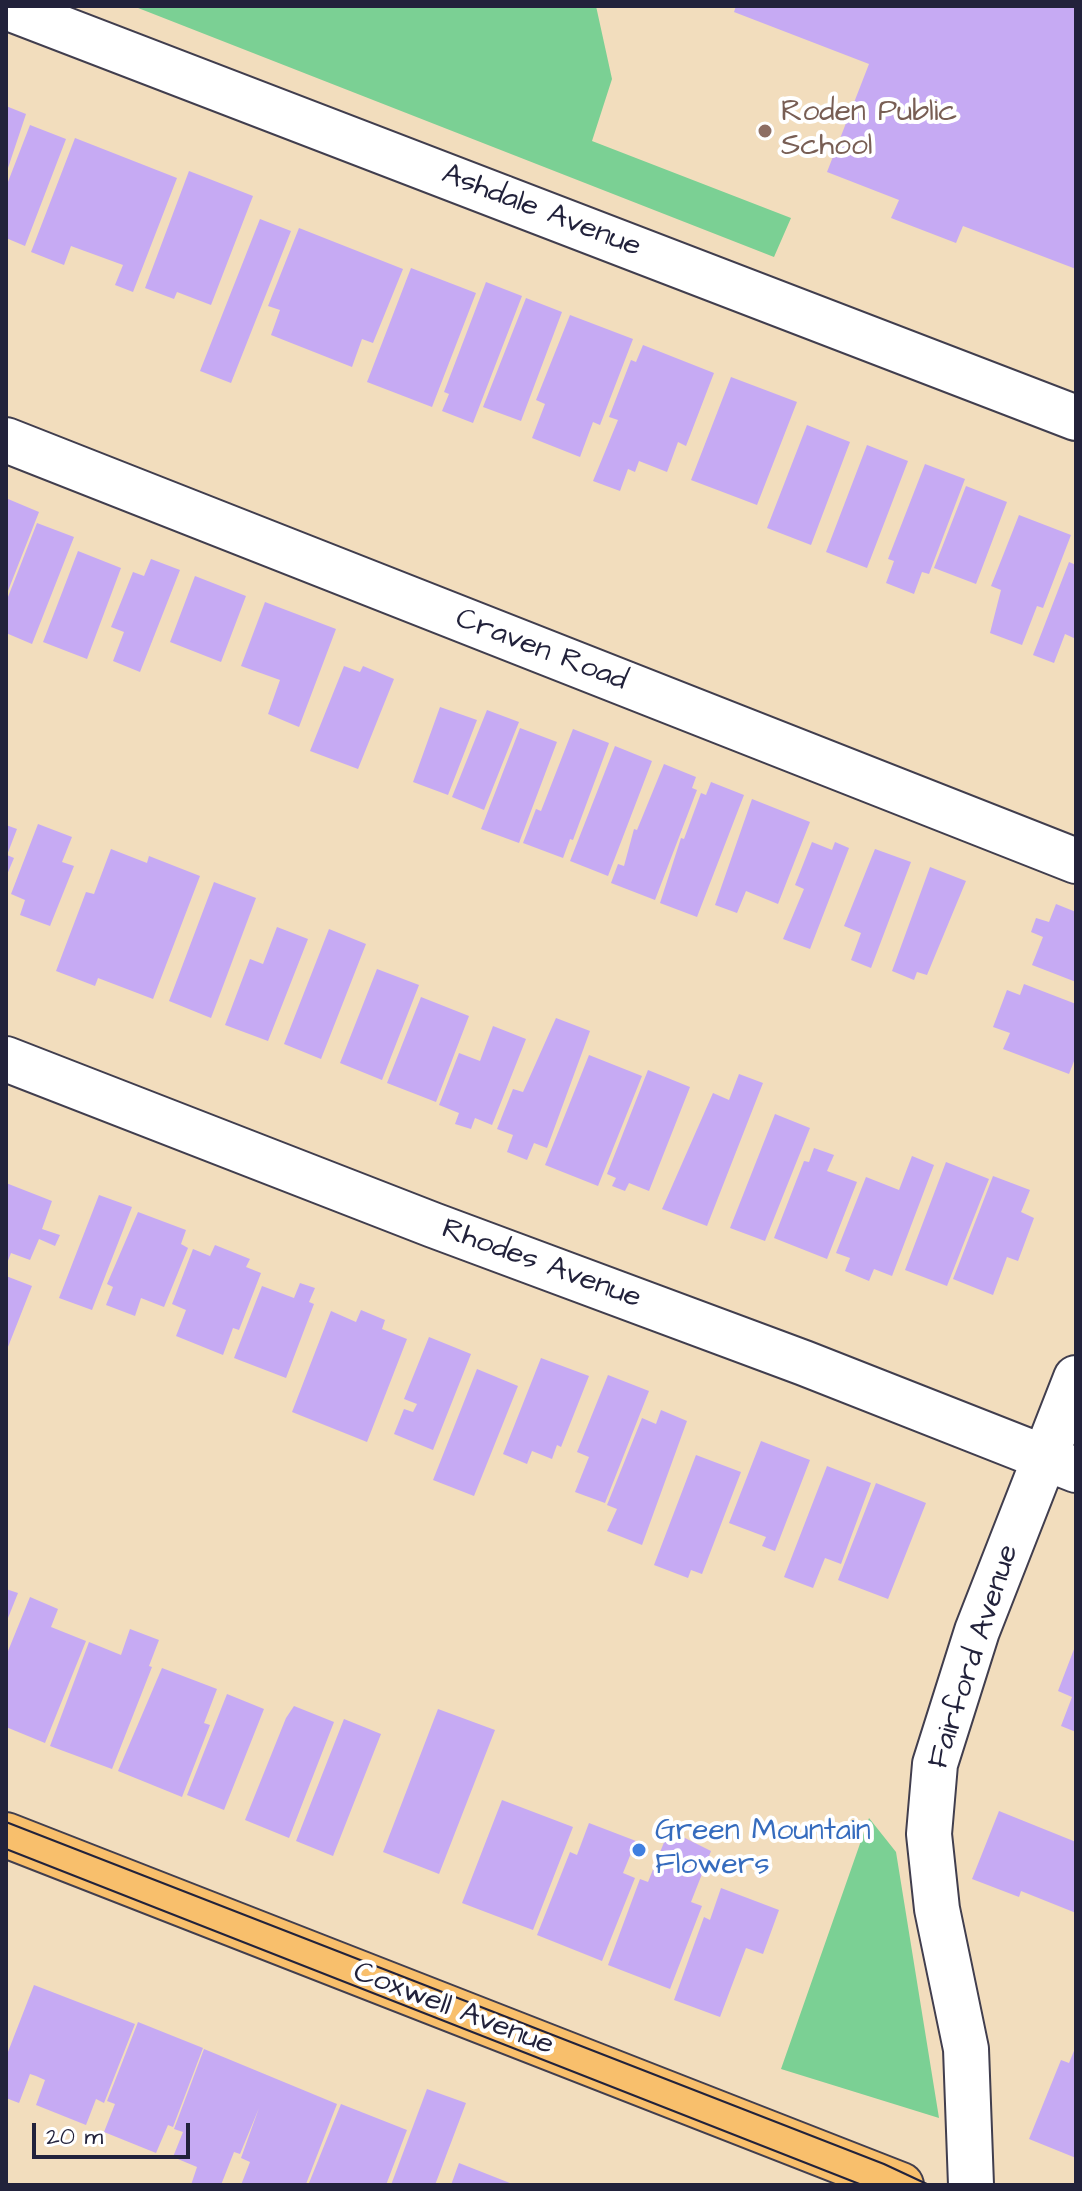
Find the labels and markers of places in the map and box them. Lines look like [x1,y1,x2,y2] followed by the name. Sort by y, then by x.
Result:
[781,96,957,166] place label: Roden Public School
[756,122,774,140] marker: Roden Public School
[655,1815,871,1886] place label: Green Mountain Flowers
[630,1841,648,1859] marker: Green Mountain Flowers

